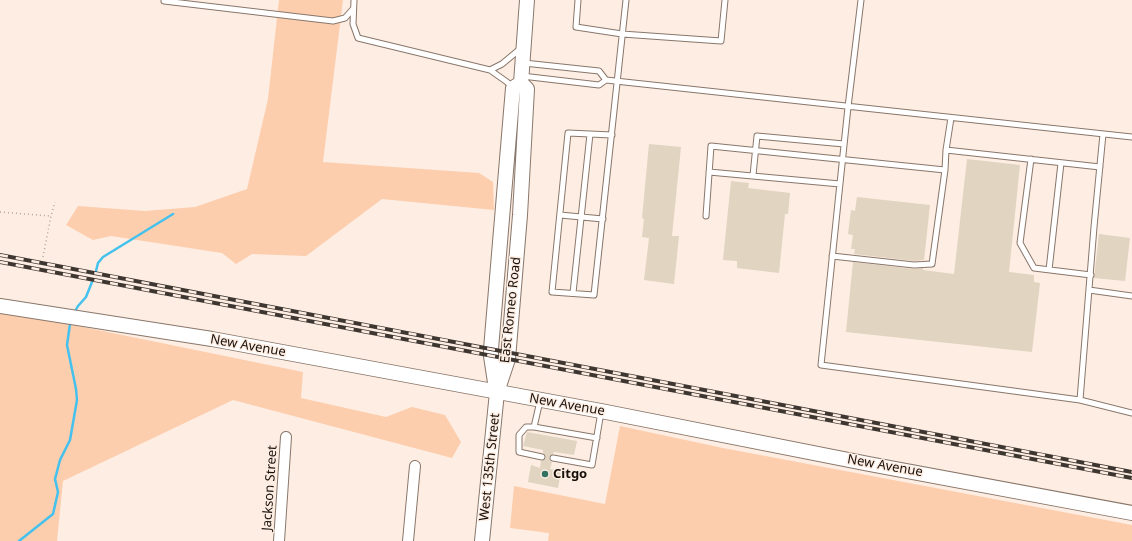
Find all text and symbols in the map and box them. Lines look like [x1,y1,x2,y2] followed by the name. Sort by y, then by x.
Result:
[498,256,524,364] street label: East Romeo Road
[209,332,287,360] street label: New Avenue
[528,391,606,419] street label: New Avenue
[477,412,503,522] street label: West 135th Street
[259,445,281,531] street label: Jackson Street
[846,452,924,480] street label: New Avenue
[553,466,587,482] place label: Citgo
[540,469,550,479] marker: Citgo

